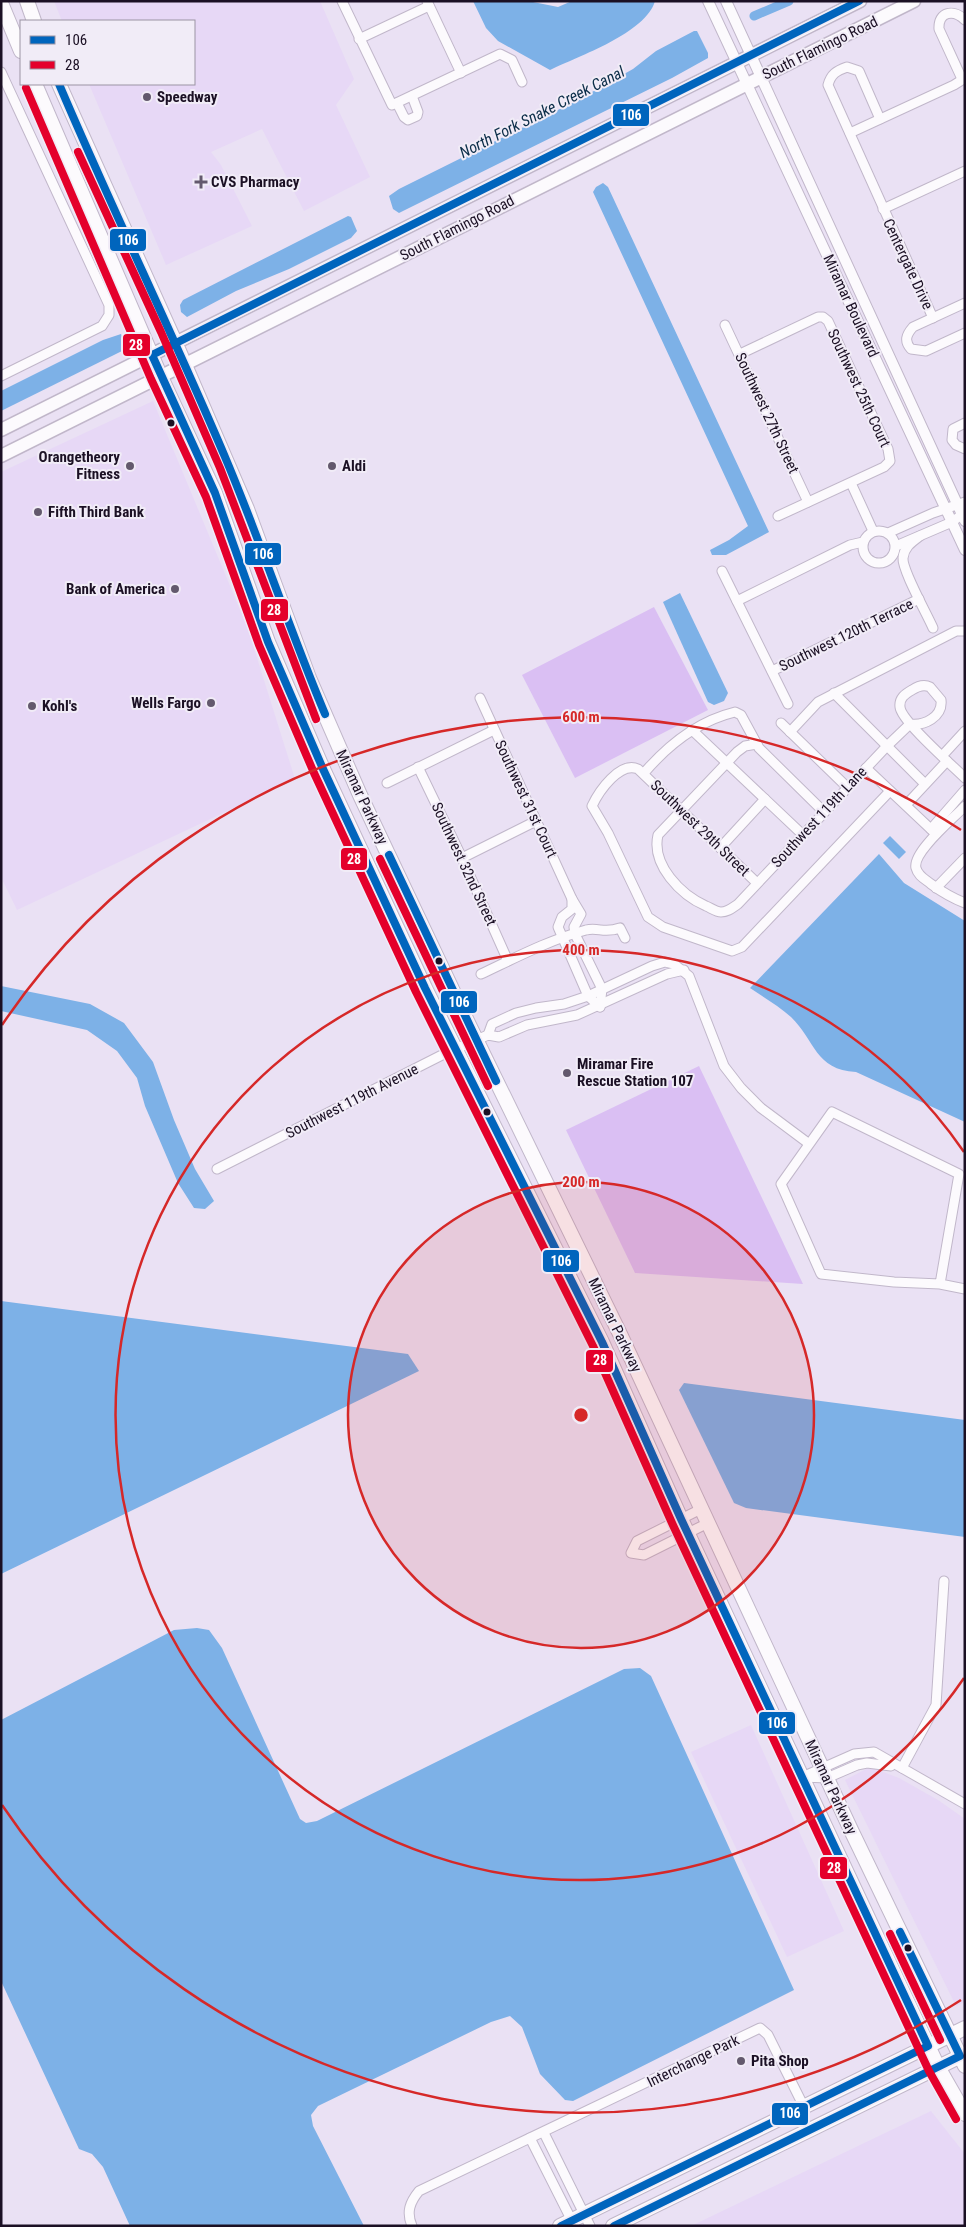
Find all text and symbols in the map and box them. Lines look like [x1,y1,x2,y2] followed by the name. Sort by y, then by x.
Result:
[759,12,881,84] street label: South Flamingo Road
[20,20,195,85] legend
[65,31,87,49] text: 106
[65,56,80,74] text: 28
[456,62,628,162] water label: North Fork Snake Creek Canal
[157,88,218,106] place label: Speedway
[141,91,153,103] marker: Speedway
[612,103,650,127] line badge: 106
[620,107,642,123] text: 106
[211,173,300,191] place label: CVS Pharmacy
[195,176,207,188] marker: CVS Pharmacy
[397,191,517,265] street label: South Flamingo Road
[879,216,937,312] street label: Centergate Drive
[109,228,147,252] line badge: 106
[117,232,139,248] text: 106
[819,252,883,360] street label: Miramar Boulevard
[824,326,894,450] street label: Southwest 25th Court
[122,333,151,357] line badge: 28
[129,337,143,353] text: 28
[731,350,803,476] street label: Southwest 27th Street
[166,418,176,428] unlabelled marker
[39,448,120,483] place label: Orangetheory Fitness
[342,457,366,475] place label: Aldi
[124,460,136,472] marker: Orangetheory Fitness
[326,460,338,472] marker: Aldi
[48,503,145,521] place label: Fifth Third Bank
[32,506,44,518] marker: Fifth Third Bank
[244,542,282,566] line badge: 106
[252,546,274,562] text: 106
[66,580,165,598] place label: Bank of America
[169,583,181,595] marker: Bank of America
[776,595,916,675] street label: Southwest 120th Terrace
[260,598,289,622] line badge: 28
[267,602,281,618] text: 28
[131,694,201,712] place label: Wells Fargo
[42,697,77,715] place label: Kohl's
[205,697,217,709] marker: Wells Fargo
[26,700,38,712] marker: Kohl's
[562,708,600,726] text: 600 m
[491,737,561,861] street label: Southwest 31st Court
[332,747,392,847] street label: Miramar Parkway
[768,763,870,871] street label: Southwest 119th Lane
[647,776,753,880] street label: Southwest 29th Street
[428,800,500,928] street label: Southwest 32nd Street
[340,847,368,871] line badge: 28
[347,851,361,867] text: 28
[562,941,600,959] text: 400 m
[434,956,444,966] unlabelled marker
[440,990,478,1014] line badge: 106
[448,994,470,1010] text: 106
[577,1055,693,1090] place label: Miramar Fire Rescue Station 107
[283,1060,421,1142] street label: Southwest 119th Avenue
[561,1067,573,1079] marker: Miramar Fire Rescue Station 107
[482,1107,492,1117] unlabelled marker
[562,1173,600,1191] text: 200 m
[542,1249,580,1273] line badge: 106
[550,1253,572,1269] text: 106
[584,1275,646,1375] street label: Miramar Parkway
[585,1349,614,1373] line badge: 28
[593,1352,607,1368] text: 28
[572,1406,590,1424] centre of rings
[758,1711,796,1735] line badge: 106
[766,1715,788,1731] text: 106
[801,1737,861,1837] street label: Miramar Parkway
[819,1856,848,1880] line badge: 28
[827,1860,841,1876] text: 28
[903,1943,913,1953] unlabelled marker
[644,2031,742,2091] street label: Interchange Park
[751,2052,809,2070] place label: Pita Shop
[735,2055,747,2067] marker: Pita Shop
[771,2102,809,2126] line badge: 106
[779,2105,801,2121] text: 106

